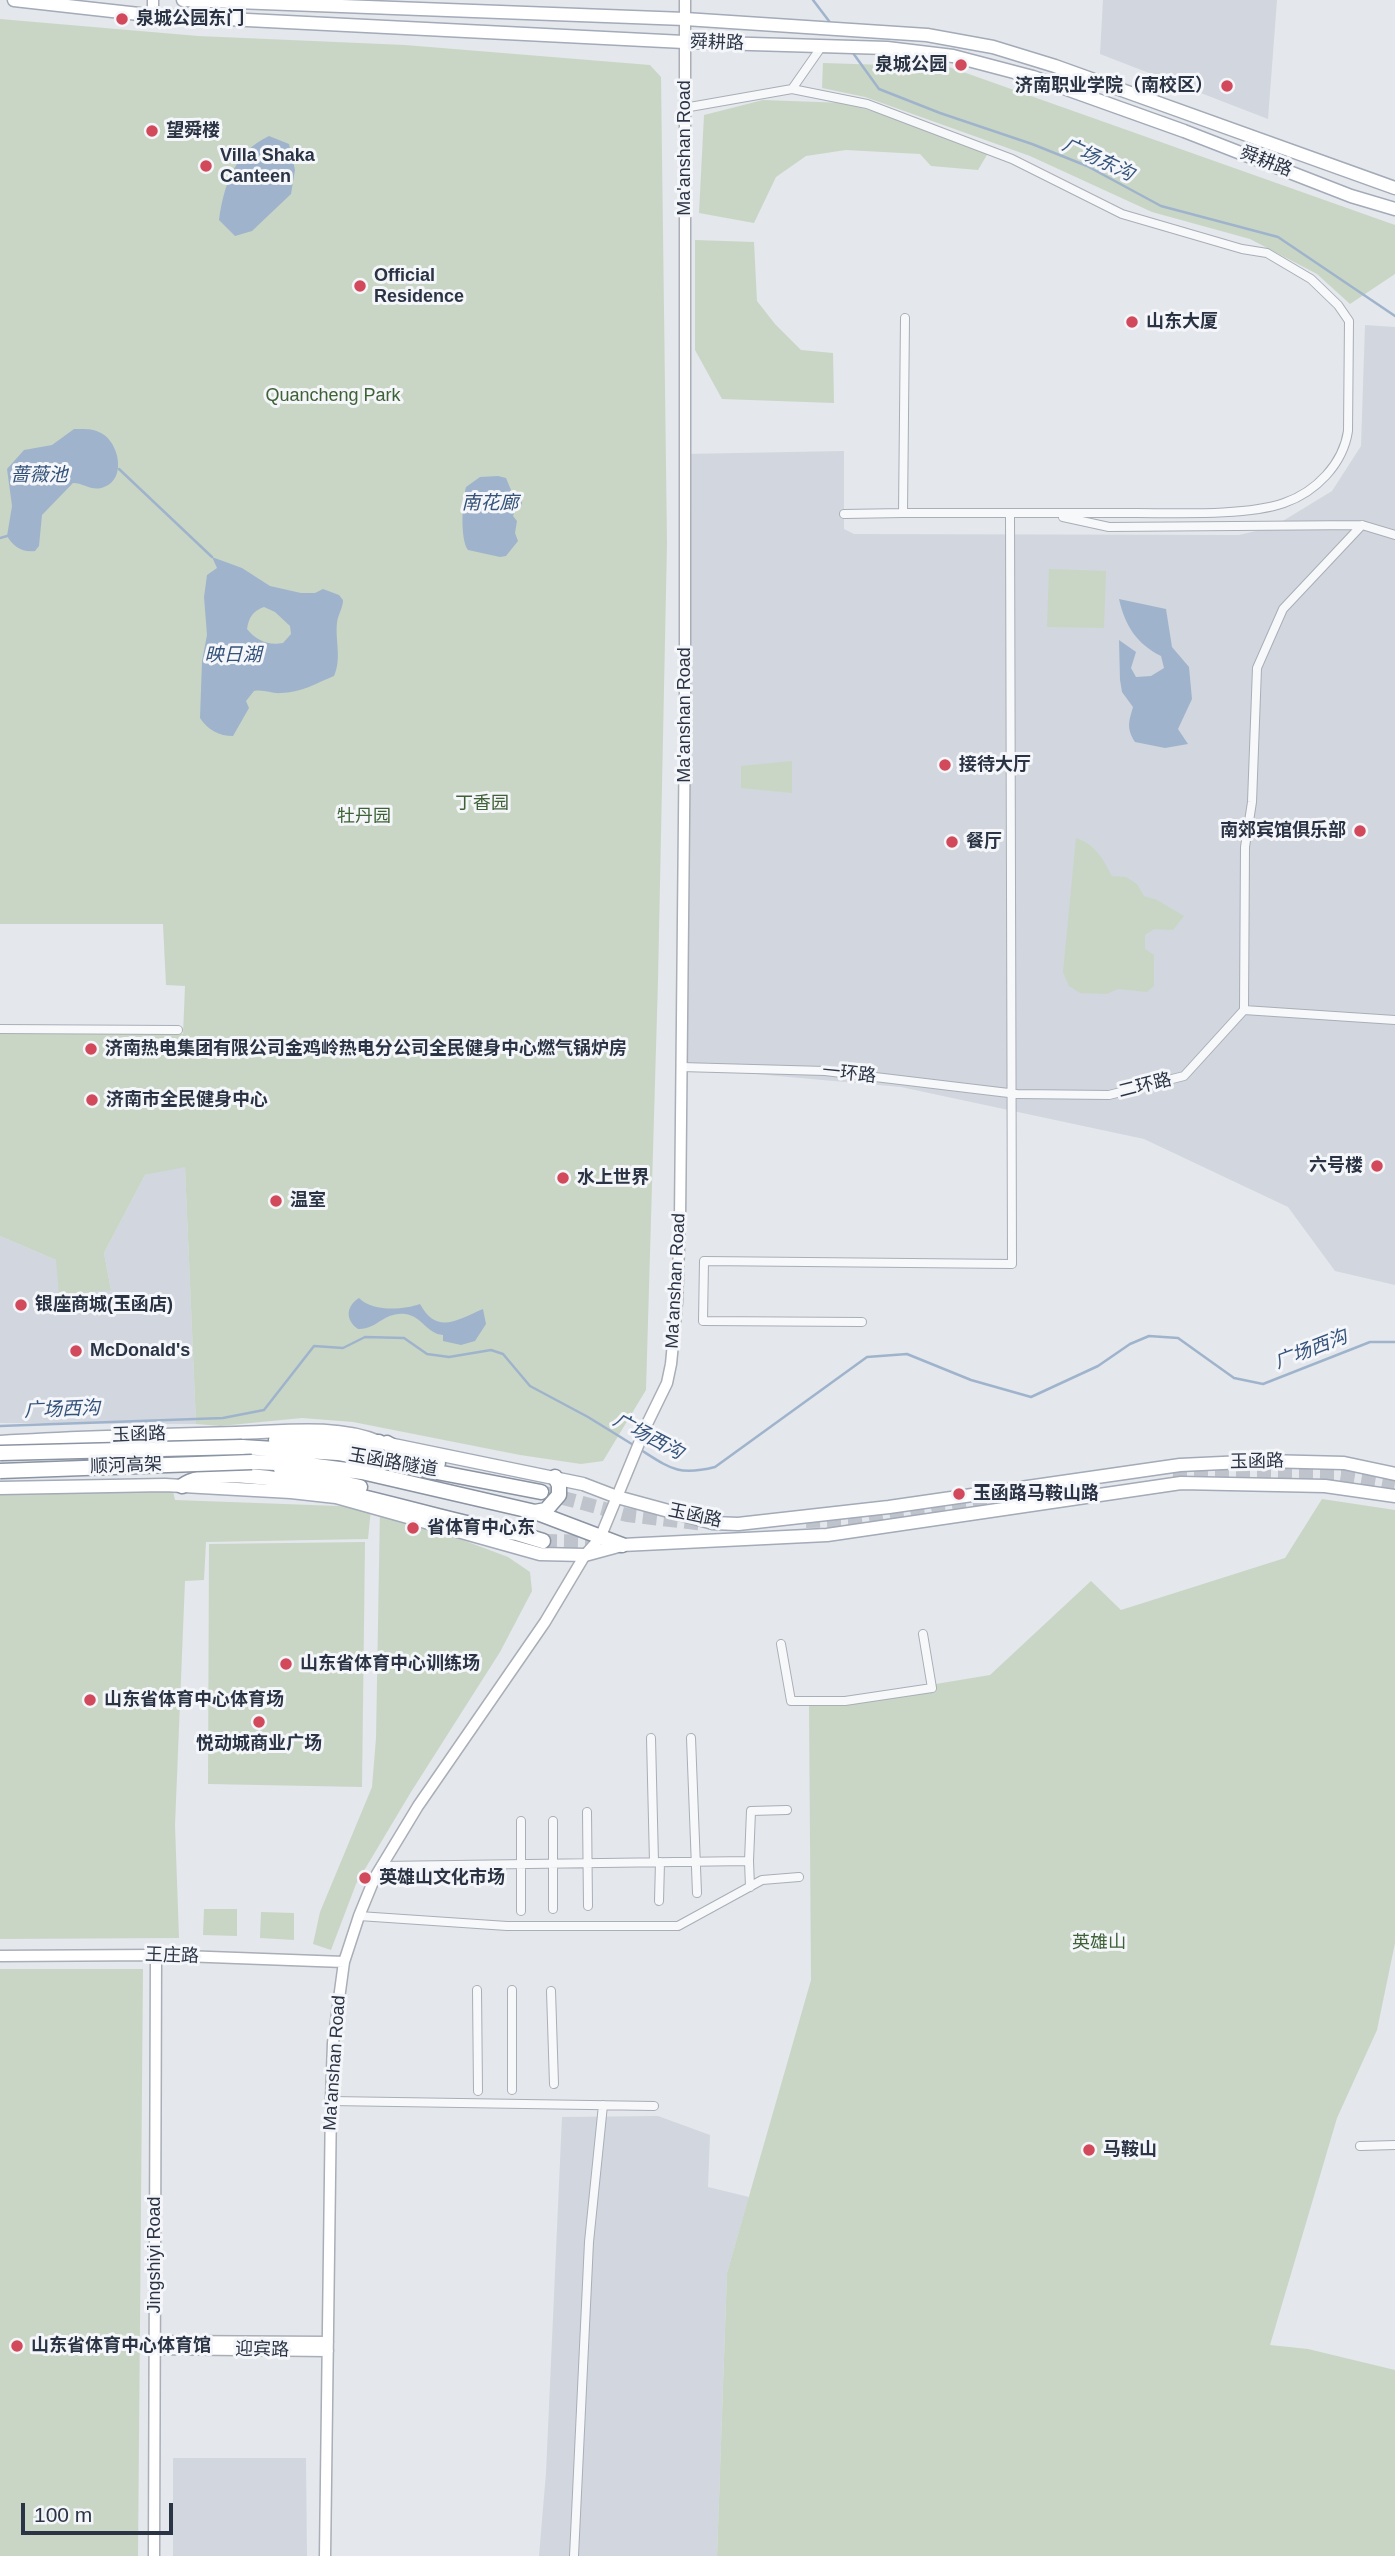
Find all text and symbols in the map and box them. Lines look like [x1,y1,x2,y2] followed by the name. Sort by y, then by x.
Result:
[136,8,244,30] place label: 泉城公园东门
[114,11,130,27] marker: 泉城公园东门
[690,31,744,55] street label: 舜耕路
[875,54,947,76] place label: 泉城公园
[953,57,969,73] marker: 泉城公园
[1015,75,1213,97] place label: 济南职业学院（南校区）
[1219,78,1235,94] marker: 济南职业学院（南校区）
[674,80,696,216] street label: Ma'anshan Road
[166,120,220,142] place label: 望舜楼
[144,123,160,139] marker: 望舜楼
[1059,134,1137,186] water label: 广场东沟
[1237,142,1295,182] street label: 舜耕路
[220,145,315,188] place label: Villa Shaka Canteen
[198,158,214,174] marker: Villa Shaka Canteen
[374,265,464,308] place label: Official Residence
[352,278,368,294] marker: Official Residence
[1146,311,1218,333] place label: 山东大厦
[1124,314,1140,330] marker: 山东大厦
[265,385,401,407] park label: Quancheng Park
[11,465,67,487] water label: 蔷薇池
[462,493,518,515] water label: 南花廊
[205,645,261,667] water label: 映日湖
[674,647,696,783] street label: Ma'anshan Road
[959,754,1031,776] place label: 接待大厅
[937,757,953,773] marker: 接待大厅
[455,793,509,815] park label: 丁香园
[337,806,391,828] park label: 牡丹园
[1220,820,1346,842] place label: 南郊宾馆俱乐部
[1352,823,1368,839] marker: 南郊宾馆俱乐部
[966,831,1002,853] place label: 餐厅
[944,834,960,850] marker: 餐厅
[105,1038,627,1060] place label: 济南热电集团有限公司金鸡岭热电分公司全民健身中心燃气锅炉房
[83,1041,99,1057] marker: 济南热电集团有限公司金鸡岭热电分公司全民健身中心燃气锅炉房
[821,1060,877,1088] street label: 一环路
[1116,1069,1174,1103] street label: 二环路
[106,1089,268,1111] place label: 济南市全民健身中心
[84,1092,100,1108] marker: 济南市全民健身中心
[1309,1155,1363,1177] place label: 六号楼
[1369,1158,1385,1174] marker: 六号楼
[577,1167,649,1189] place label: 水上世界
[555,1170,571,1186] marker: 水上世界
[290,1190,326,1212] place label: 温室
[268,1193,284,1209] marker: 温室
[662,1213,690,1349] street label: Ma'anshan Road
[35,1294,173,1316] place label: 银座商城(玉函店)
[13,1297,29,1313] marker: 银座商城(玉函店)
[1271,1326,1351,1374] water label: 广场西沟
[90,1340,190,1362] place label: McDonald's
[68,1343,84,1359] marker: McDonald's
[24,1397,100,1423] water label: 广场西沟
[609,1409,687,1465] water label: 广场西沟
[112,1423,166,1447] street label: 玉函路
[347,1445,439,1481] street label: 玉函路隧道
[1230,1451,1284,1473] street label: 玉函路
[90,1454,162,1478] street label: 顺河高架
[973,1483,1099,1505] place label: 玉函路马鞍山路
[951,1486,967,1502] marker: 玉函路马鞍山路
[666,1500,724,1532] street label: 玉函路
[427,1517,535,1539] place label: 省体育中心东
[405,1520,421,1536] marker: 省体育中心东
[300,1653,480,1675] place label: 山东省体育中心训练场
[278,1656,294,1672] marker: 山东省体育中心训练场
[104,1689,284,1711] place label: 山东省体育中心体育场
[82,1692,98,1708] marker: 山东省体育中心体育场
[251,1714,267,1730] marker: 悦动城商业广场
[196,1733,322,1755] place label: 悦动城商业广场
[379,1867,505,1889] place label: 英雄山文化市场
[357,1870,373,1886] marker: 英雄山文化市场
[1072,1932,1126,1954] park label: 英雄山
[145,1944,199,1968] street label: 王庄路
[319,1995,351,2131] street label: Ma'anshan Road
[1103,2139,1157,2161] place label: 马鞍山
[1081,2142,1097,2158] marker: 马鞍山
[144,2196,166,2314] street label: Jingshiyi Road
[31,2335,211,2357] place label: 山东省体育中心体育馆
[9,2338,25,2354] marker: 山东省体育中心体育馆
[235,2339,289,2361] street label: 迎宾路
[24,2490,177,2534] scale bar
[34,2503,92,2526] text: 100 m

